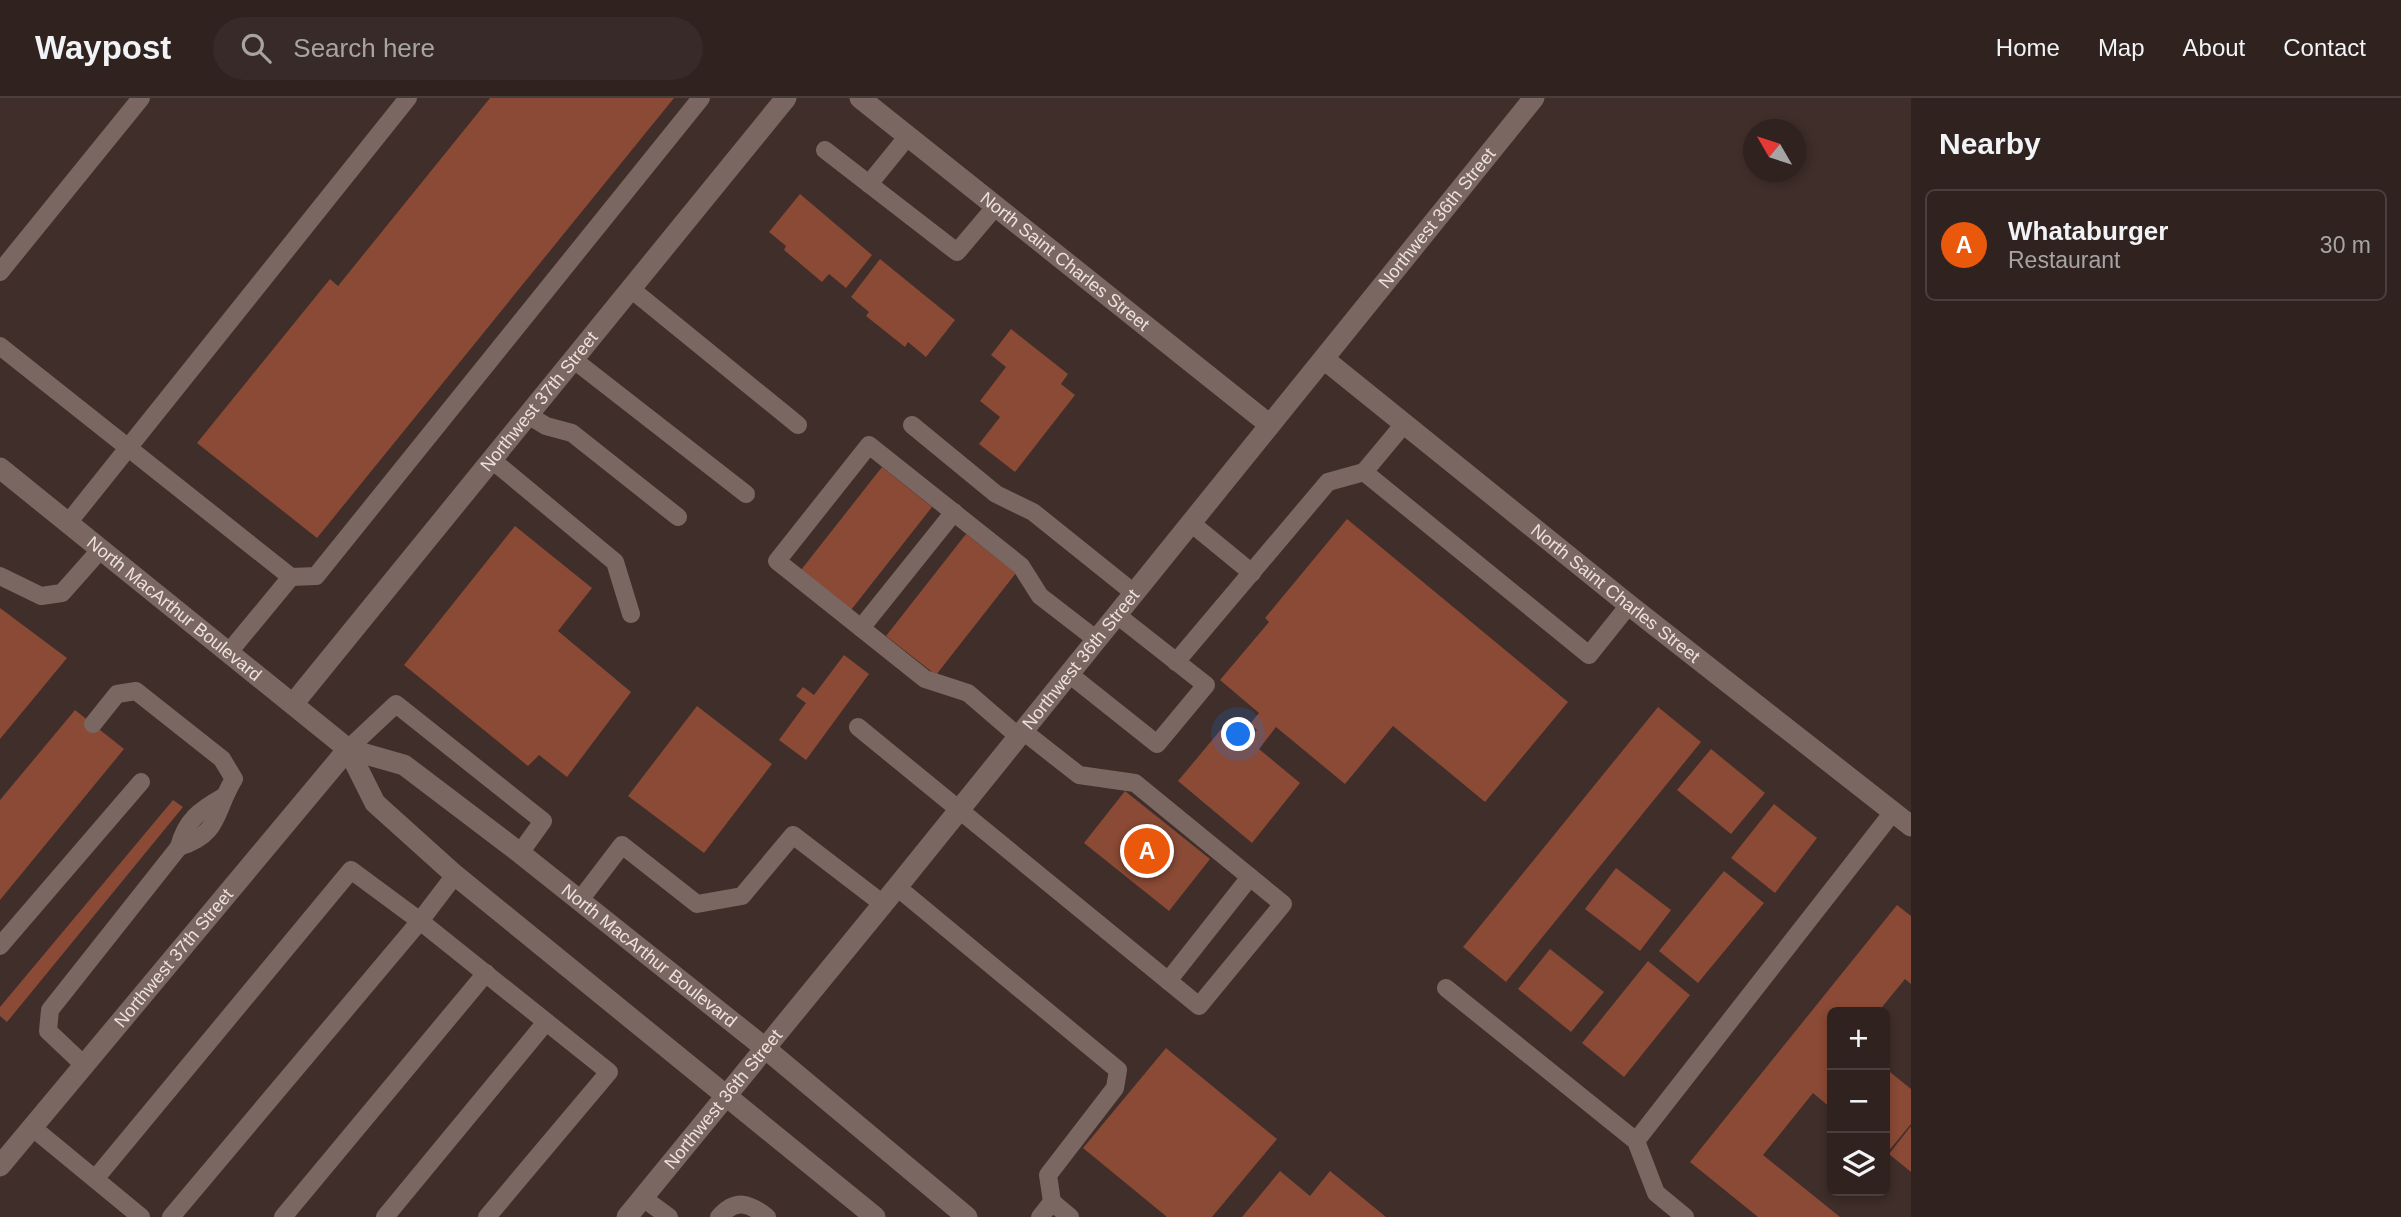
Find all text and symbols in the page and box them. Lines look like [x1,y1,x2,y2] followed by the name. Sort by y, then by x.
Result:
[213,17,703,80] search box
[35,29,171,66] text: Waypost
[237,29,275,67] icon: search
[293,33,435,63] text: Search here
[1996,34,2060,61] text: Home
[2098,34,2145,61] text: Map
[2183,34,2245,61] text: About
[2283,34,2366,61] text: Contact
[1743,119,1806,182] north arrow
[1939,127,2041,160] text: Nearby
[1374,144,1500,292] street label: Northwest 36th Street
[976,188,1153,335] street label: North Saint Charles Street
[2008,216,2168,246] text: Whataburger
[1956,232,1972,258] text: A
[2320,232,2371,258] text: 30 m
[2008,247,2121,273] text: Restaurant
[476,328,602,475] street label: Northwest 37th Street
[1527,520,1704,667] street label: North Saint Charles Street
[83,532,265,685] street label: North MacArthur Boulevard
[1018,585,1143,733] street label: Northwest 36th Street
[1221,717,1255,751] your location
[1124,825,1170,877] pin: A
[557,880,741,1031] street label: North MacArthur Boulevard
[110,885,237,1031] street label: Northwest 37th Street
[1827,1007,1890,1196] map controls
[1827,1007,1890,1070] button: +
[660,1026,786,1173] street label: Northwest 36th Street
[1827,1070,1890,1133] button: −
[1827,1133,1890,1196] button: layers

